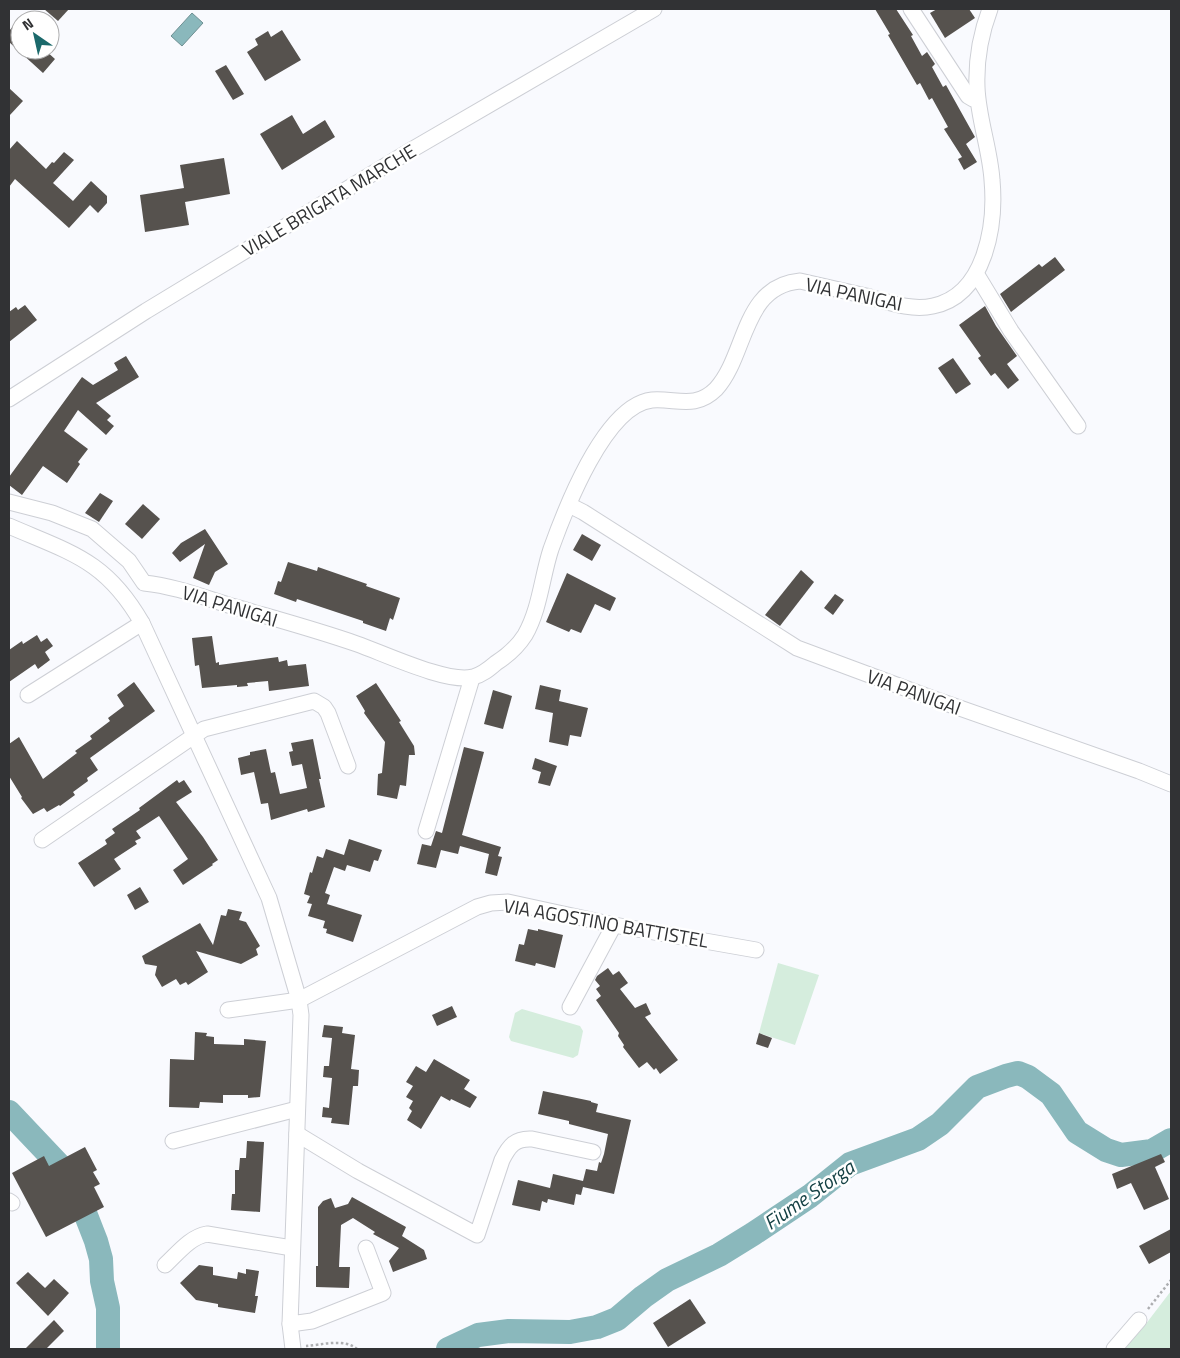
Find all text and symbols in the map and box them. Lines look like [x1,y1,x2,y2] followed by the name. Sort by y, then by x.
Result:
[10,10,60,60] north arrow
[18,12,37,35] text: N
[236,136,421,263] street label: VIALE BRIGATA MARCHE
[803,269,905,318] street label: VIA PANIGAI
[179,577,281,634] street label: VIA PANIGAI
[863,661,965,722] street label: VIA PANIGAI
[501,890,711,955] street label: VIA AGOSTINO BATTISTEL
[757,1151,861,1237] water label: Fiume Storga

